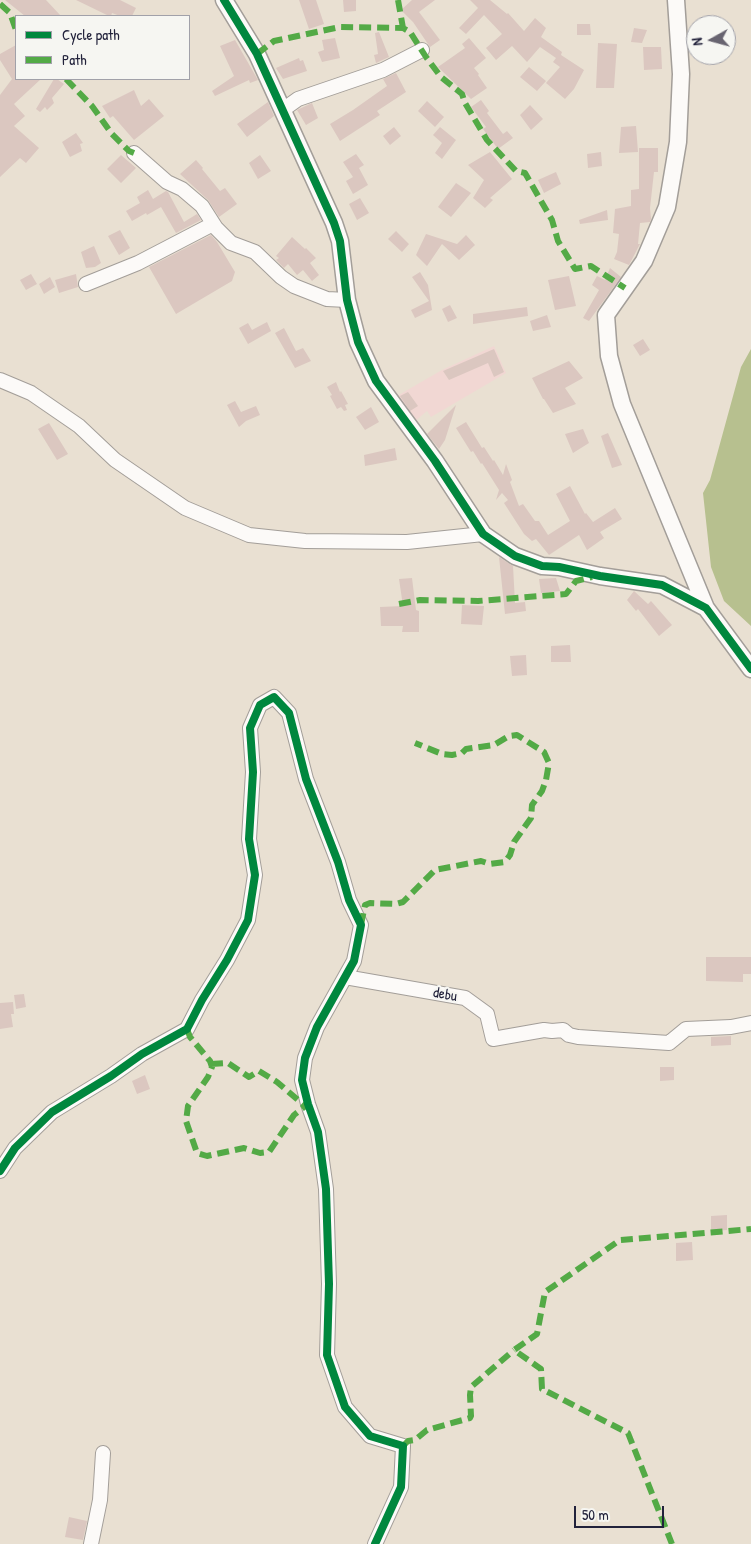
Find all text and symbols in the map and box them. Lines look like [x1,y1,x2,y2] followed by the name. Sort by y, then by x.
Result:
[15,15,190,80] legend
[686,15,736,65] north arrow
[62,24,120,45] text: Cycle path
[687,37,706,47] text: N
[62,49,87,70] text: Path
[432,984,458,1006] street label: debu
[576,1496,666,1528] scale bar
[582,1504,609,1525] text: 50 m

